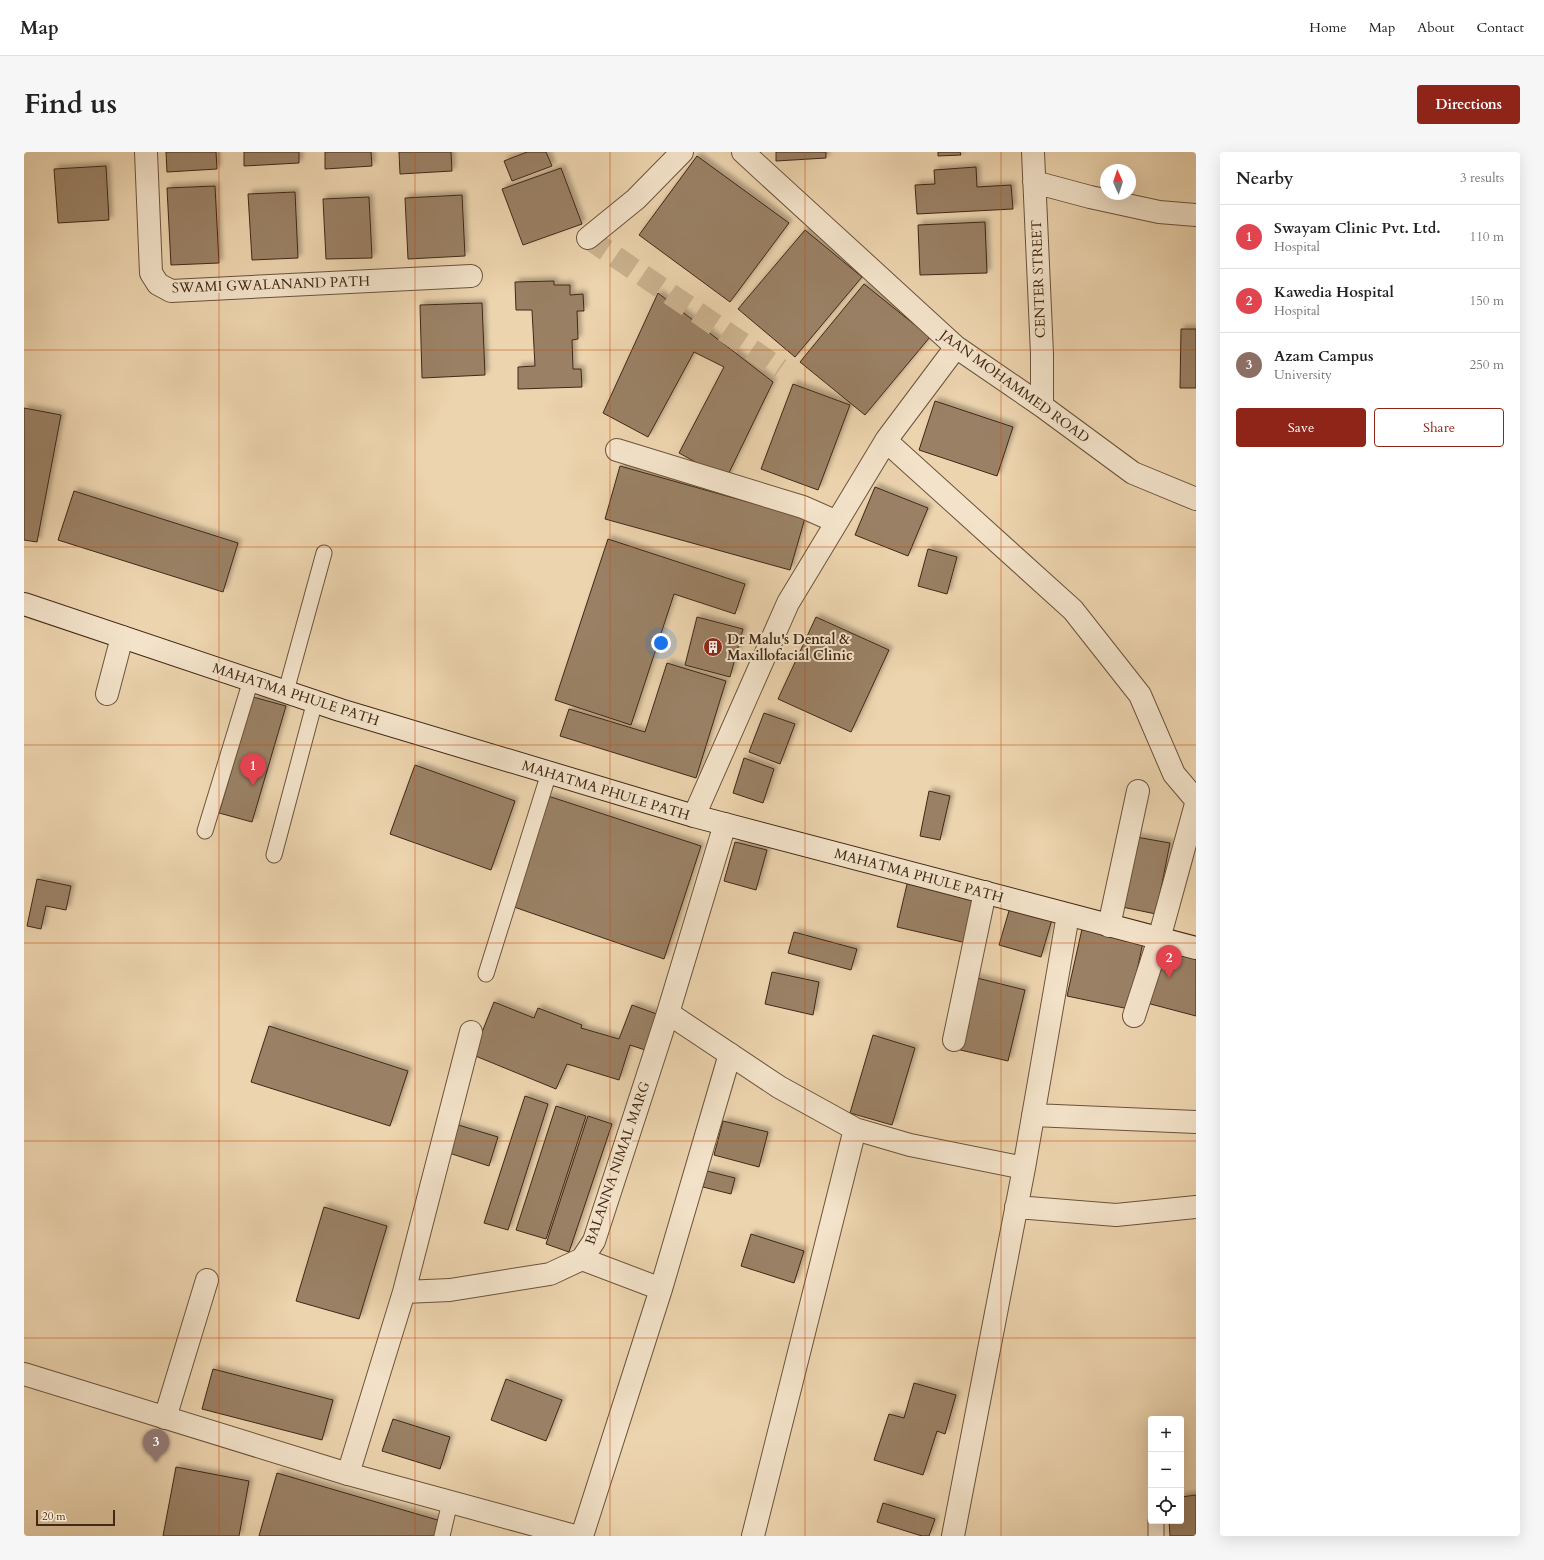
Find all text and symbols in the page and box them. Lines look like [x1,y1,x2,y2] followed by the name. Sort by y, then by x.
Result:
[20,15,59,41] text: Map
[1309,18,1347,37] text: Home
[1369,18,1395,37] text: Map
[1417,18,1454,37] text: About
[1476,18,1524,37] text: Contact
[24,85,117,123] text: Find us
[1417,85,1520,124] button: Directions
[1100,164,1136,200] north arrow
[1236,167,1293,190] text: Nearby
[1460,169,1504,187] text: 3 results
[1274,218,1441,238] text: Swayam Clinic Pvt. Ltd.
[1027,220,1050,338] street label: CENTER STREET
[1246,228,1252,246] text: 1
[1470,228,1504,246] text: 110 m
[1274,238,1320,256] text: Hospital
[172,272,371,297] street label: SWAMI GWALANAND PATH
[1274,282,1394,302] text: Kawedia Hospital
[1246,292,1252,310] text: 2
[1470,292,1504,310] text: 150 m
[1274,302,1320,320] text: Hospital
[934,324,1093,447] street label: JAAN MOHAMMED ROAD
[1274,346,1374,366] text: Azam Campus
[1246,356,1252,374] text: 3
[1470,356,1504,374] text: 250 m
[1274,366,1332,384] text: University
[1236,408,1366,447] button: Save
[1374,408,1504,447] button: Share
[727,630,853,665] place label: Dr Malu's Dental & Maxillofacial Clinic
[651,633,671,653] your location
[702,636,724,658] building icon: Dr Malu's Dental & Maxillofacial Clinic
[210,658,382,731] street label: MAHATMA PHULE PATH
[240,753,266,786] pin: 1
[520,756,692,825] street label: MAHATMA PHULE PATH
[832,844,1006,907] street label: MAHATMA PHULE PATH
[1156,945,1182,978] pin: 2
[581,1079,654,1247] street label: BALANNA NIMAL MARG
[1148,1416,1184,1524] map controls
[1148,1416,1184,1452] button: +
[143,1429,169,1462] pin: 3
[1148,1452,1184,1488] button: −
[1148,1488,1184,1524] button: locate
[36,1508,115,1527] scale bar
[42,1509,66,1524] text: 20 m

